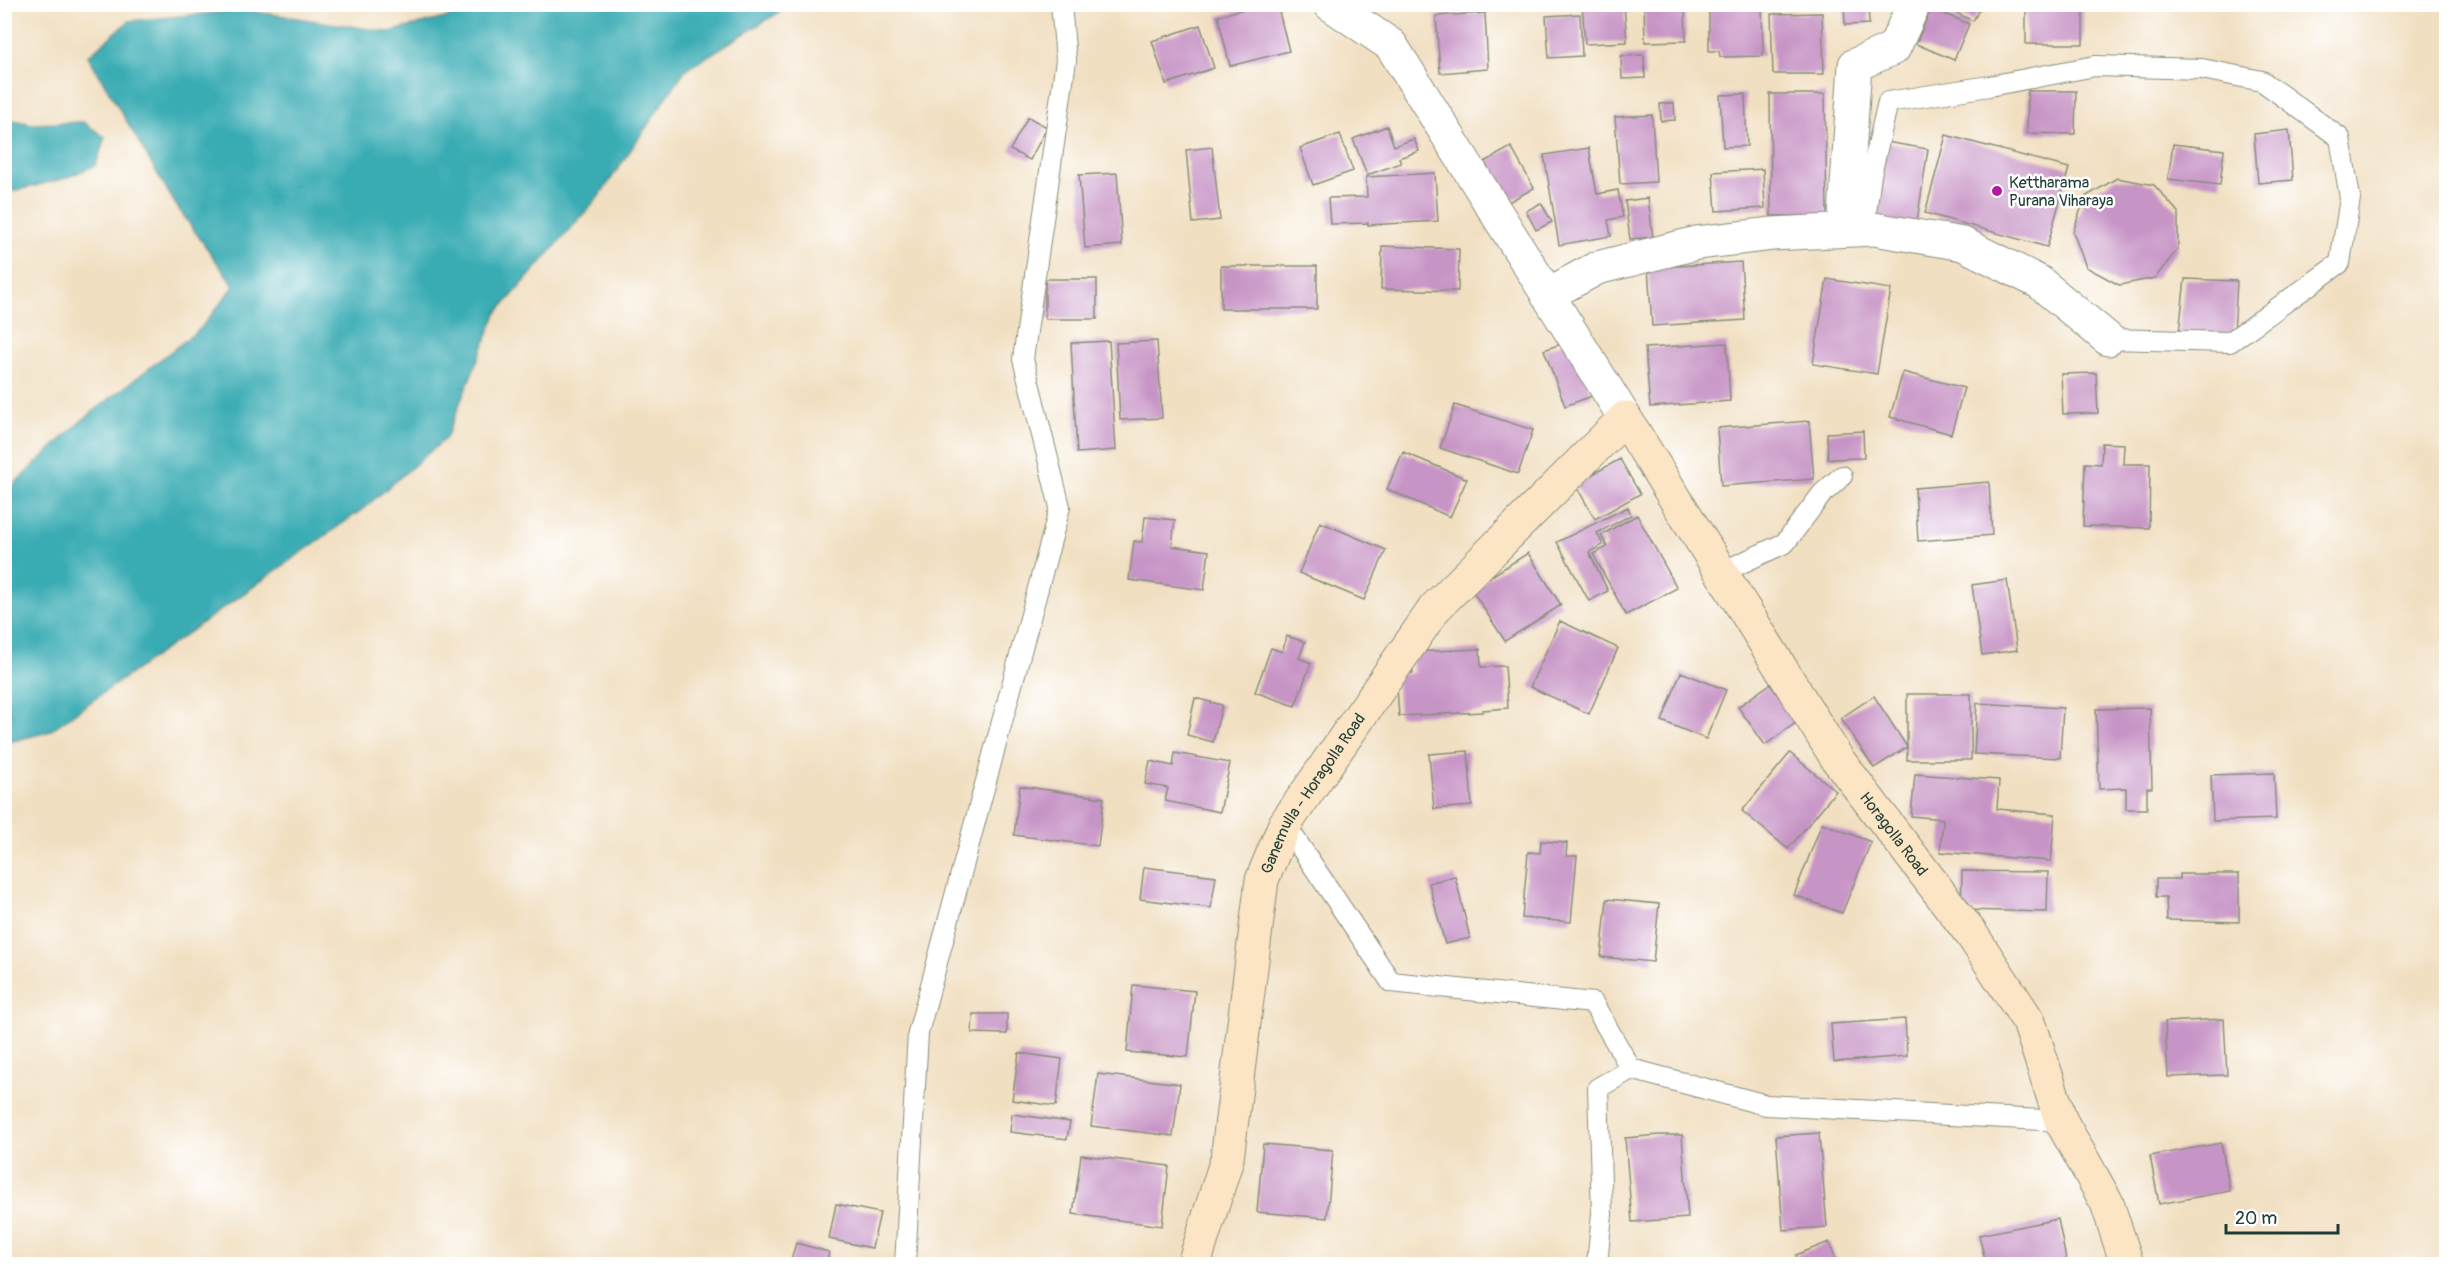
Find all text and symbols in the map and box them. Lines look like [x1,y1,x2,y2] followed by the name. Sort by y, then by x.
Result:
[2009,173,2113,211] place label: Kettharama Purana Viharaya
[1990,184,2004,198] marker: Kettharama Purana Viharaya
[1257,710,1370,877] street label: Ganemulla - Horagolla Road
[1855,788,1932,880] street label: Horagolla Road
[2226,1197,2338,1235] scale bar
[2235,1207,2277,1230] text: 20 m

